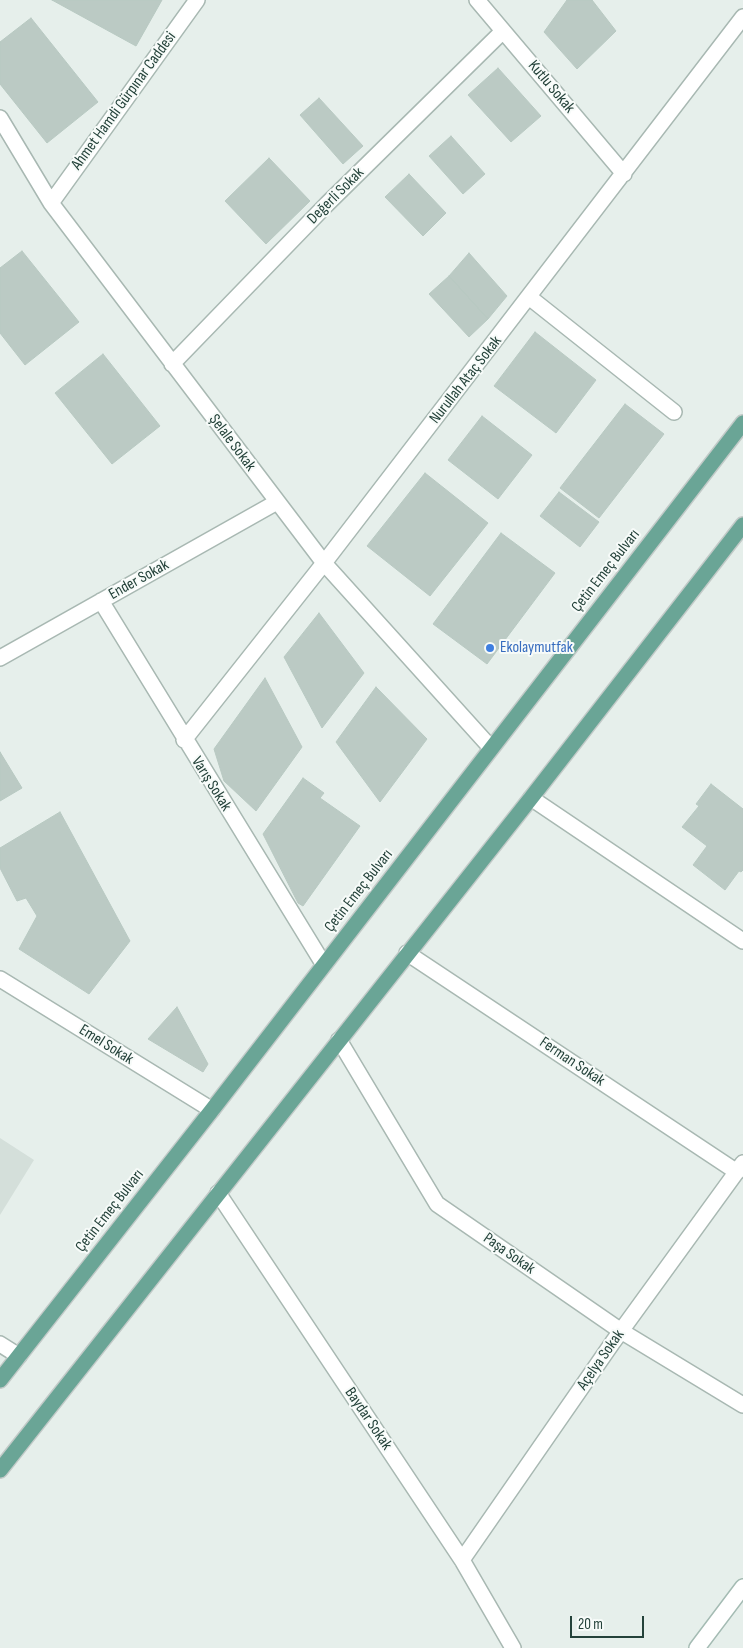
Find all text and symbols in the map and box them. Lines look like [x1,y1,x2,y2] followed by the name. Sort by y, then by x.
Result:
[67,28,181,174] street label: Ahmet Hamdi Gürpınar Caddesi
[523,57,579,117] street label: Kutlu Sokak
[304,164,368,228] street label: Değerli Sokak
[426,332,506,428] street label: Nurullah Ataç Sokak
[204,411,260,475] street label: Şelale Sokak
[568,526,644,616] street label: Çetin Emeç Bulvarı
[106,556,172,604] street label: Ender Sokak
[500,638,573,658] place label: Ekolaymutfak
[484,642,496,654] marker: Ekolaymutfak
[187,753,235,815] street label: Varış Sokak
[321,846,397,936] street label: Çetin Emeç Bulvarı
[75,1021,137,1069] street label: Emel Sokak
[536,1033,608,1091] street label: Ferman Sokak
[72,1166,148,1256] street label: Çetin Emeç Bulvarı
[479,1229,539,1279] street label: Paşa Sokak
[573,1326,629,1394] street label: Açelya Sokak
[340,1384,396,1454] street label: Baydar Sokak
[573,1606,647,1638] scale bar
[578,1615,603,1634] text: 20 m

